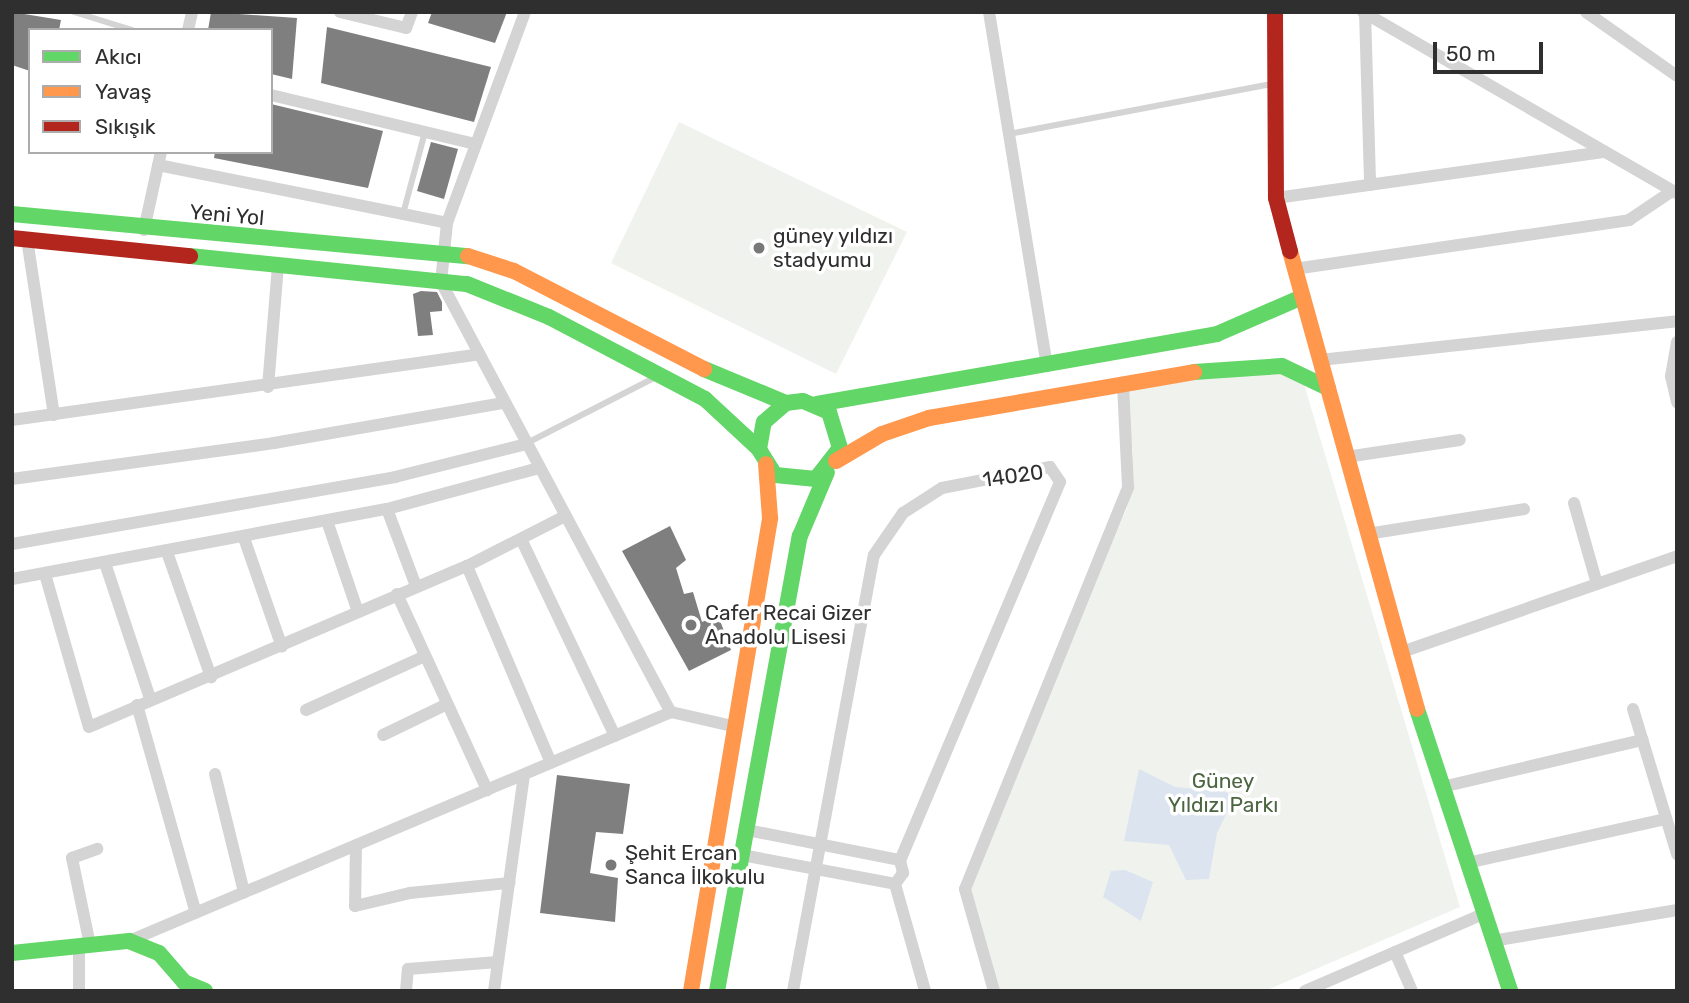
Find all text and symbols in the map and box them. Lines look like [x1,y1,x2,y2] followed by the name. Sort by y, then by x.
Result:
[28,28,273,154] legend
[1437,28,1547,72] scale bar
[1446,41,1496,66] text: 50 m
[95,44,142,69] text: Akıcı
[95,79,151,104] text: Yavaş
[95,114,156,139] text: Sıkışık
[188,199,266,231] street label: Yeni Yol
[773,223,894,273] place label: güney yıldızı stadyumu
[751,240,767,256] marker: güney yıldızı stadyumu
[981,459,1045,493] street label: 14020
[705,600,872,650] place label: Cafer Recai Gizer Anadolu Lisesi
[683,617,699,633] marker: Cafer Recai Gizer Anadolu Lisesi
[1168,768,1278,818] park label: Güney Yıldızı Parkı
[625,840,765,890] place label: Şehit Ercan Sanca İlkokulu
[603,857,619,873] marker: Şehit Ercan Sanca İlkokulu

